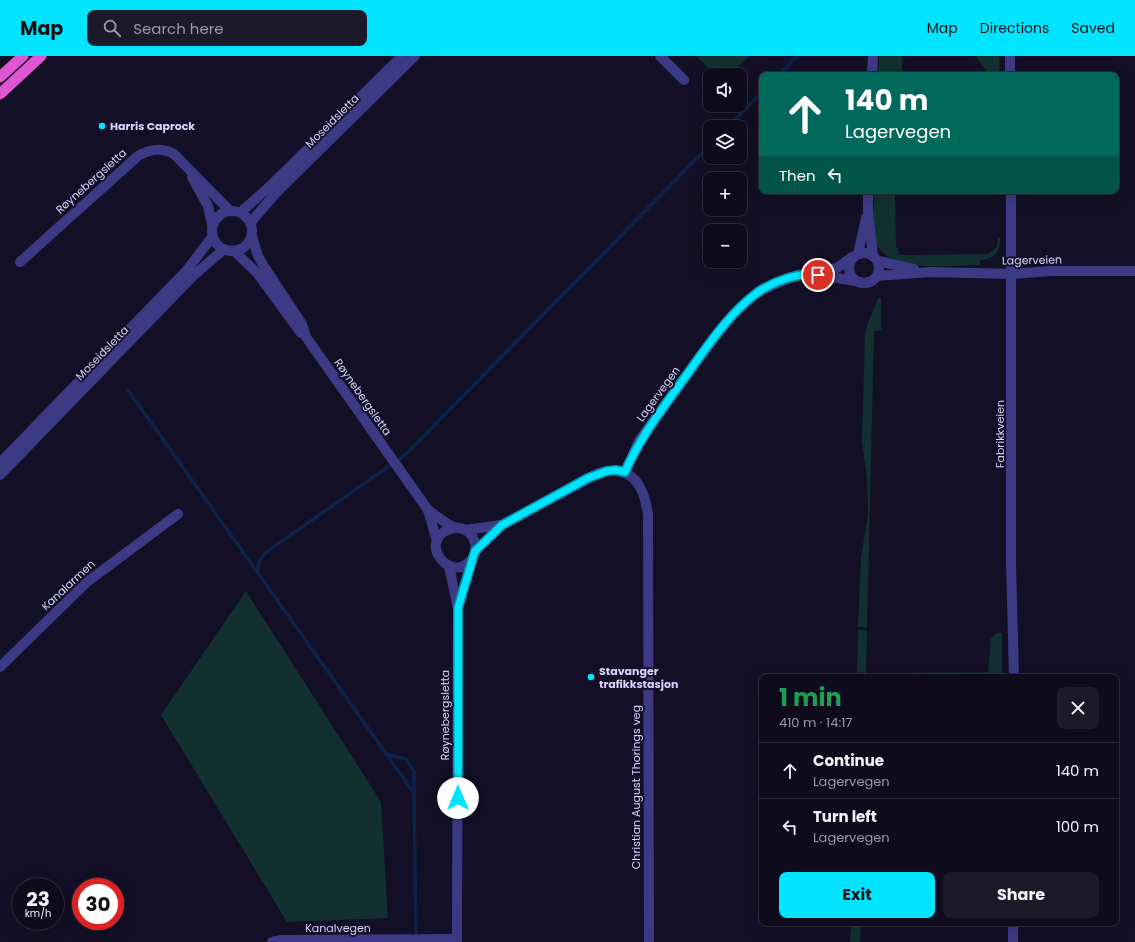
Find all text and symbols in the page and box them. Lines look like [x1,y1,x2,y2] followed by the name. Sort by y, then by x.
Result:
[87,10,367,46] search box
[20,15,63,42] text: Map
[101,17,123,39] icon: search
[133,18,224,39] text: Search here
[927,18,958,38] text: Map
[980,18,1049,38] text: Directions
[1071,18,1115,38] text: Saved
[703,68,747,268] map controls
[703,68,747,112] button: sound
[845,81,928,120] text: 140 m
[779,88,831,140] icon: ahead
[302,91,362,151] street label: Moseidsletta
[110,118,195,134] place label: Harris Caprock
[845,119,951,144] text: Lagervegen
[703,120,747,164] button: layers
[97,121,107,131] marker: Harris Caprock
[52,145,130,217] street label: Røynebergsletta
[824,164,846,186] icon: left
[779,165,816,186] text: Then
[703,172,747,216] button: +
[703,224,747,268] button: −
[1002,251,1062,269] street label: Lagerveien
[801,258,835,292] pin
[807,264,829,286] icon: arrive
[72,322,132,384] street label: Moseidsletta
[331,355,395,439] street label: Røynebergsletta
[632,363,684,425] street label: Lagervegen
[992,400,1008,468] street label: Fabrikkveien
[38,556,98,614] street label: Kanalarmen
[599,663,678,692] place label: Stavanger trafikkstasjon
[437,670,453,760] street label: Røynebergsletta
[586,672,596,682] marker: Stavanger trafikkstasjon
[779,681,842,714] text: 1 min
[1057,687,1099,729] button: close
[628,705,644,869] street label: Christian August Thorings veg
[779,713,852,732] text: 410 m · 14:17
[813,750,884,771] text: Continue
[779,760,801,782] icon: ahead
[1056,760,1099,781] text: 140 m
[813,772,890,791] text: Lagervegen
[437,777,479,819] position arrow
[813,806,877,827] text: Turn left
[779,816,801,838] icon: left
[1056,816,1099,837] text: 100 m
[813,828,890,847] text: Lagervegen
[779,872,935,918] button: Exit
[943,872,1099,918] button: Share
[72,878,124,930] speed limit sign: 30
[26,885,50,913] text: 23
[25,906,51,921] text: km/h
[305,920,371,936] street label: Kanalvegen

